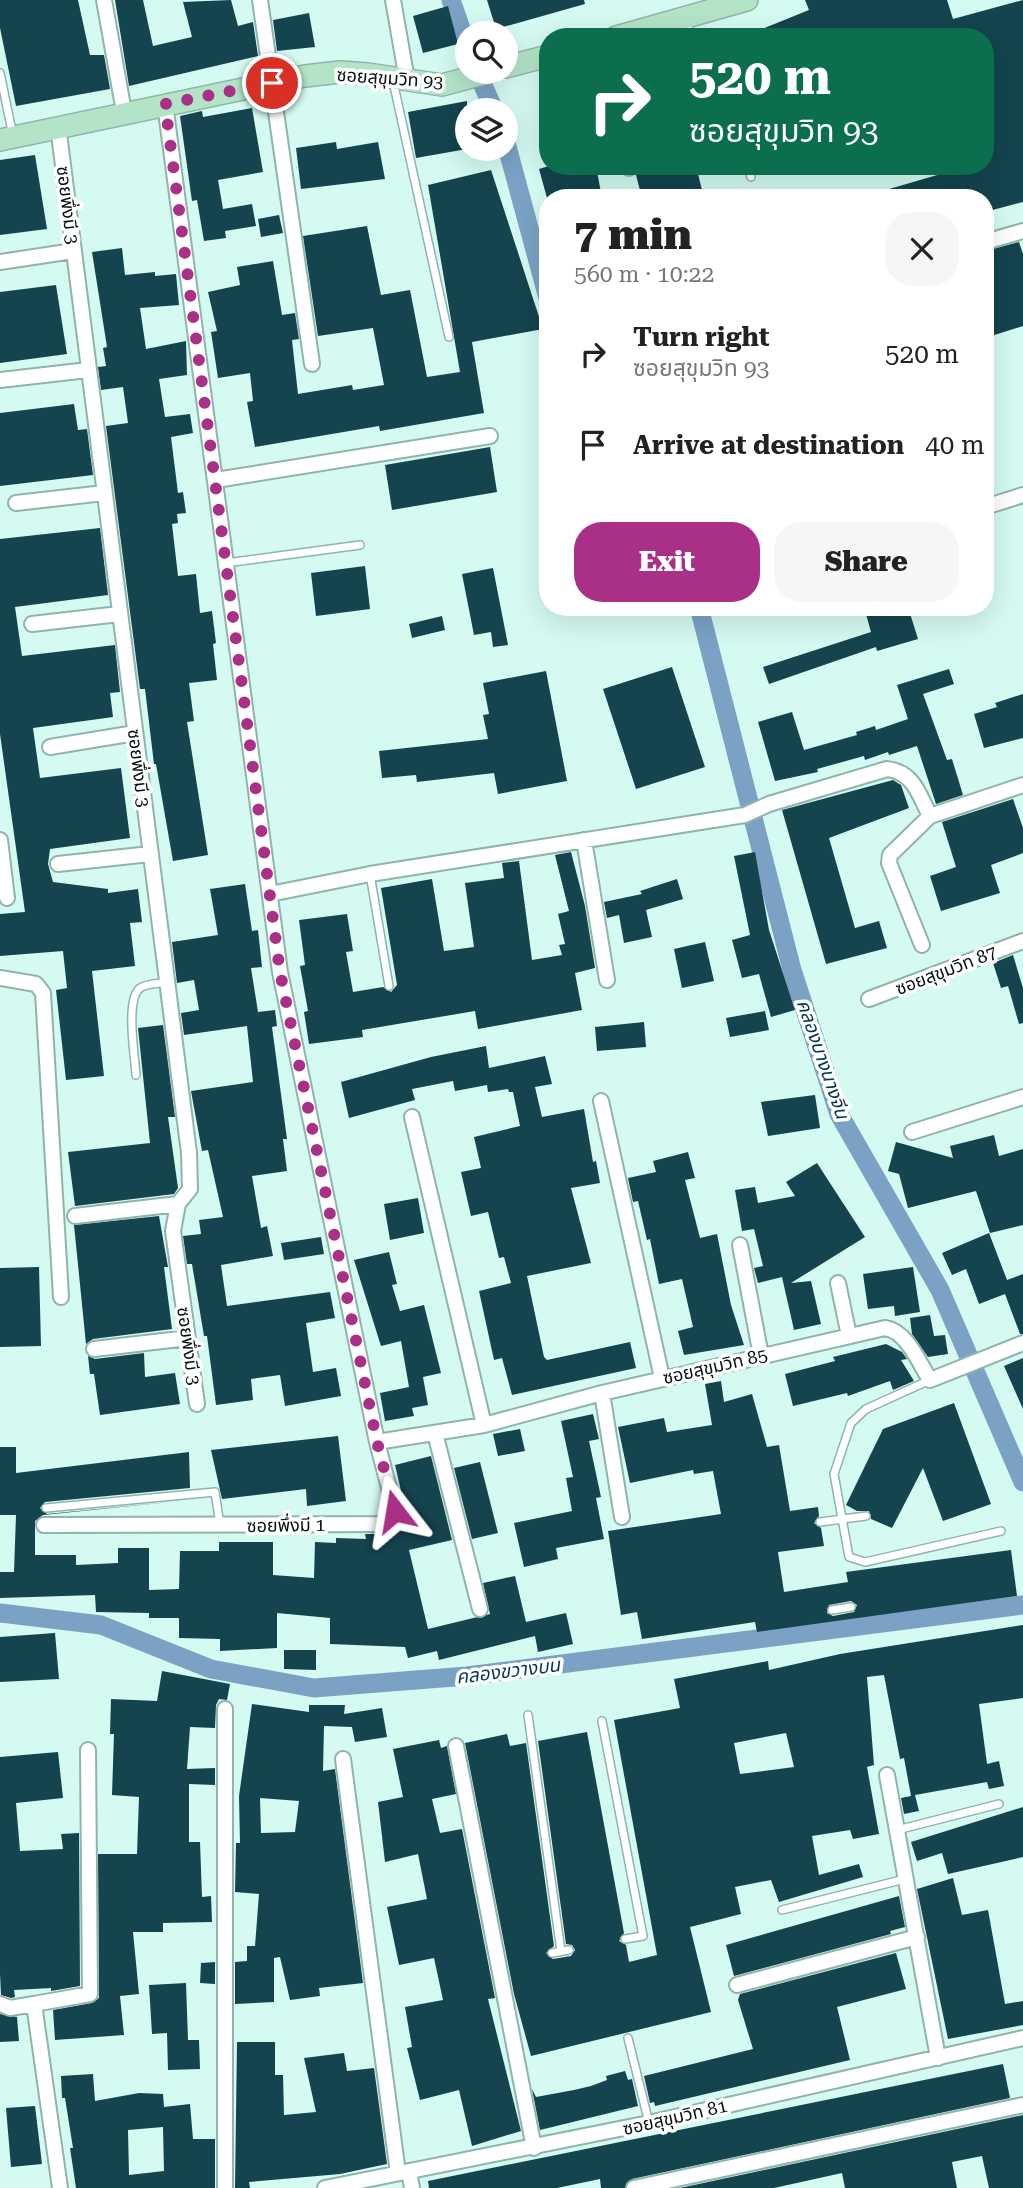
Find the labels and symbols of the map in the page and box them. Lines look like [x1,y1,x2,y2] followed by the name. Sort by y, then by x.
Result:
[242,53,302,113] pin
[336,64,444,93] street label: ซอยสุขุมวิท 93
[53,164,85,245] street label: ซอยพึ่งมี 3
[124,727,156,808] street label: ซอยพึ่งมี 3
[892,941,1000,1000] street label: ซอยสุขุมวิท 87
[792,996,855,1123] water label: คลองบางนางจีน
[173,1305,207,1387] street label: ซอยพึ่งมี 3
[661,1344,770,1389] street label: ซอยสุขุมวิท 85
[358,1474,432,1548] position arrow
[246,1512,326,1536] street label: ซอยพึ่งมี 1
[455,1653,563,1689] water label: คลองขวางบน
[621,2095,730,2140] street label: ซอยสุขุมวิท 81

